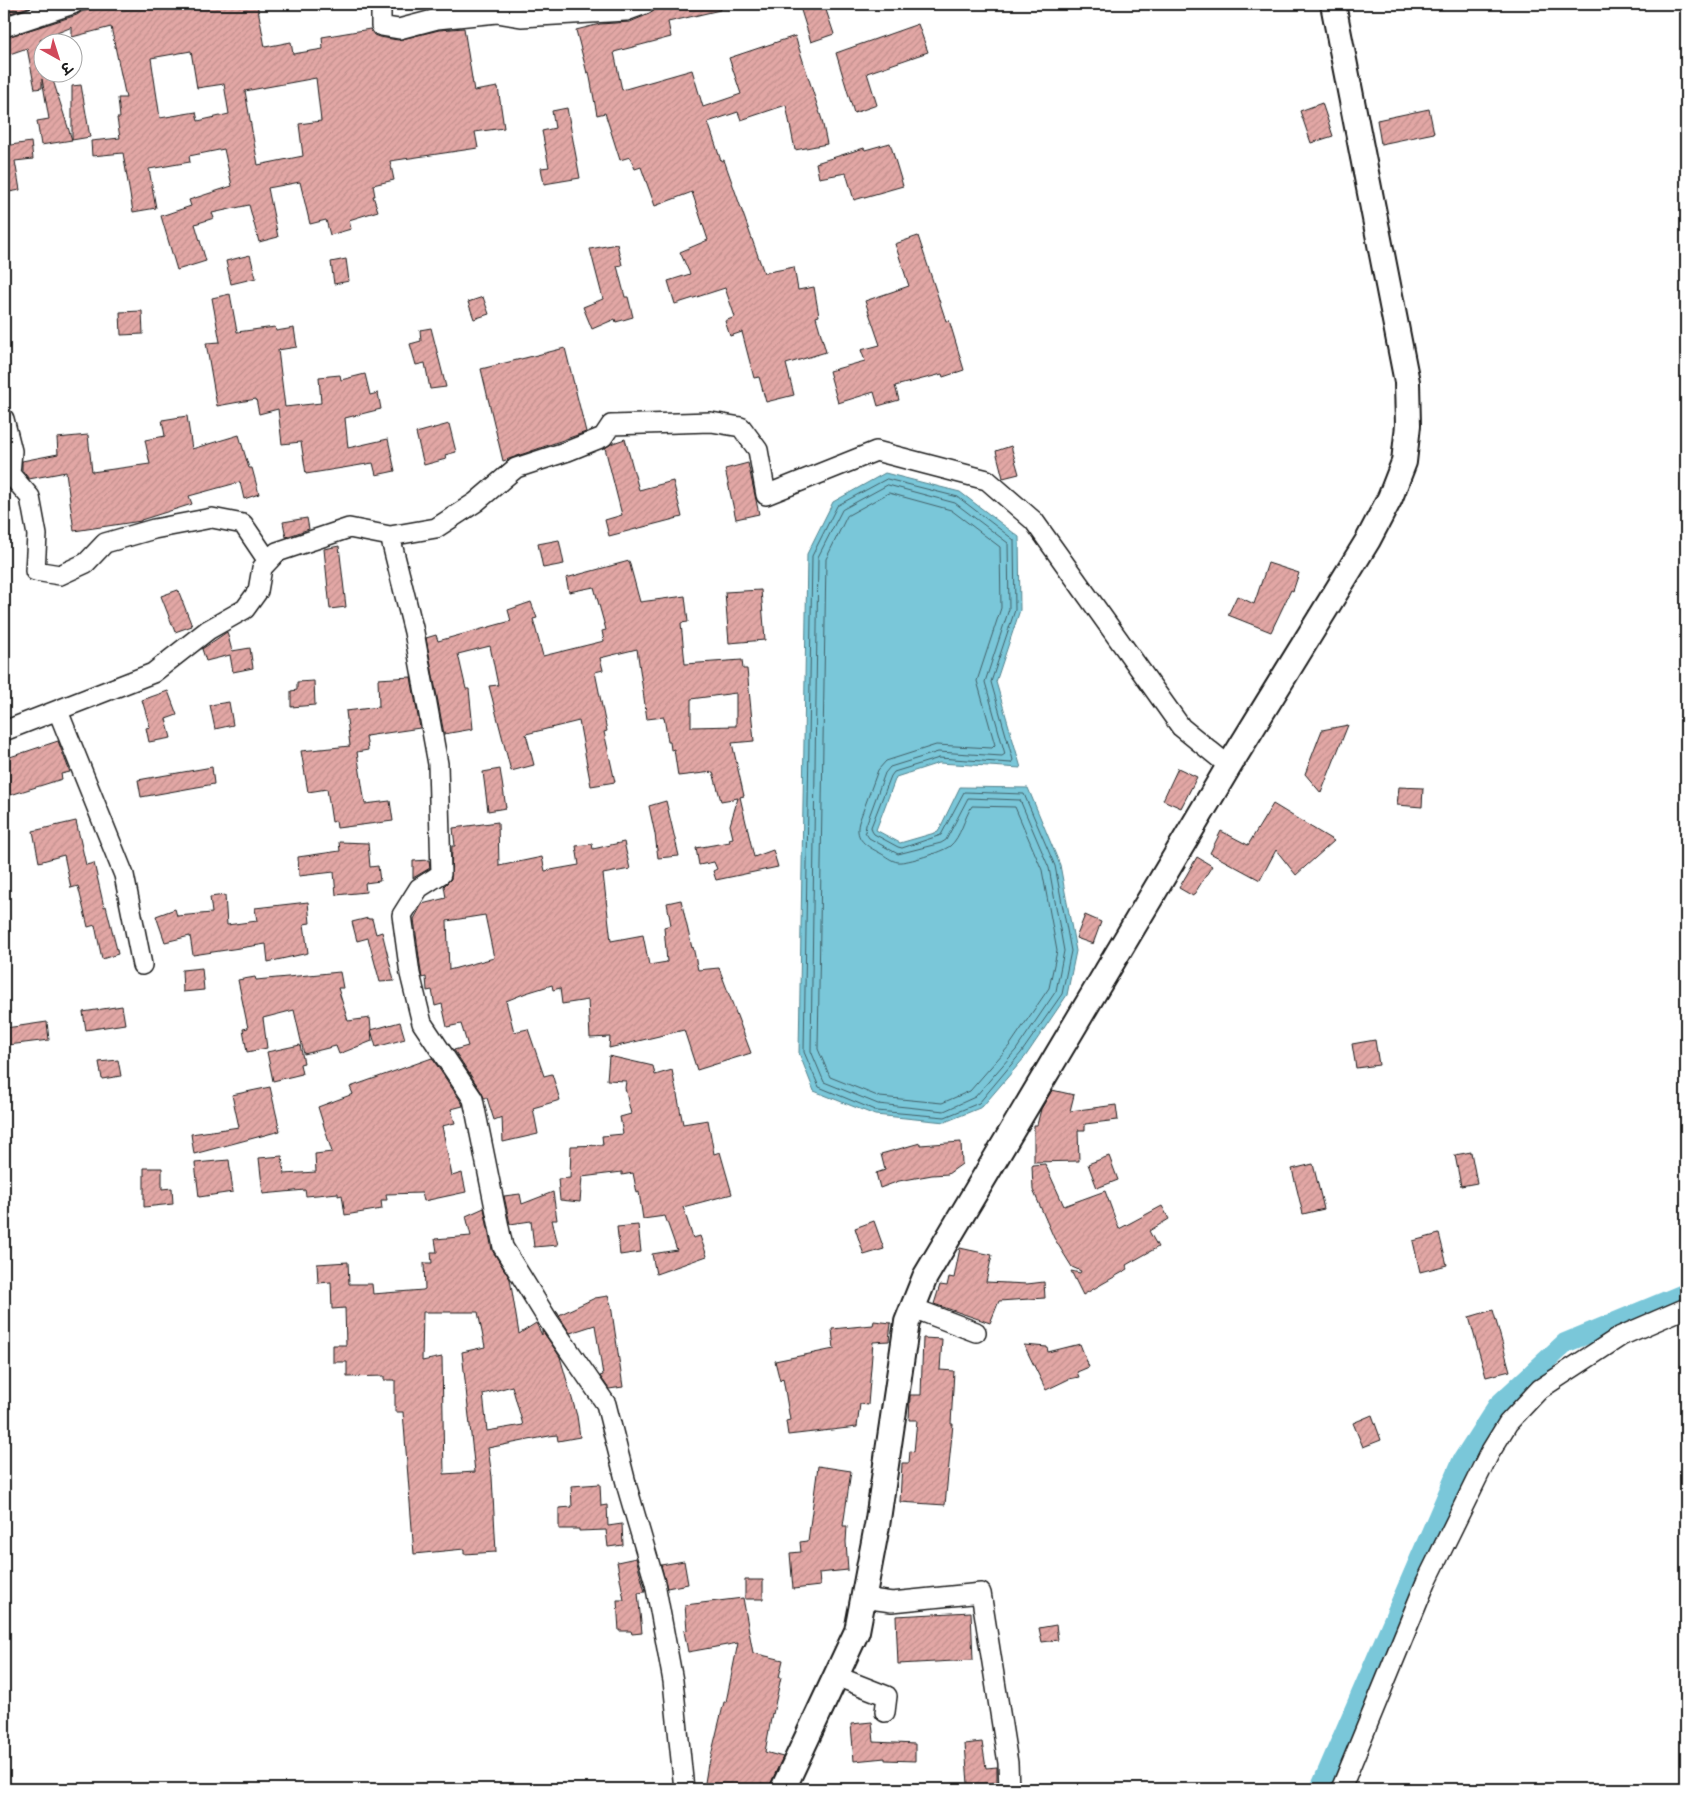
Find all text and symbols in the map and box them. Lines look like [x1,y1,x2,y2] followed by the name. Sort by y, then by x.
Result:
[32,32,82,82] north arrow
[56,57,77,79] text: उ

